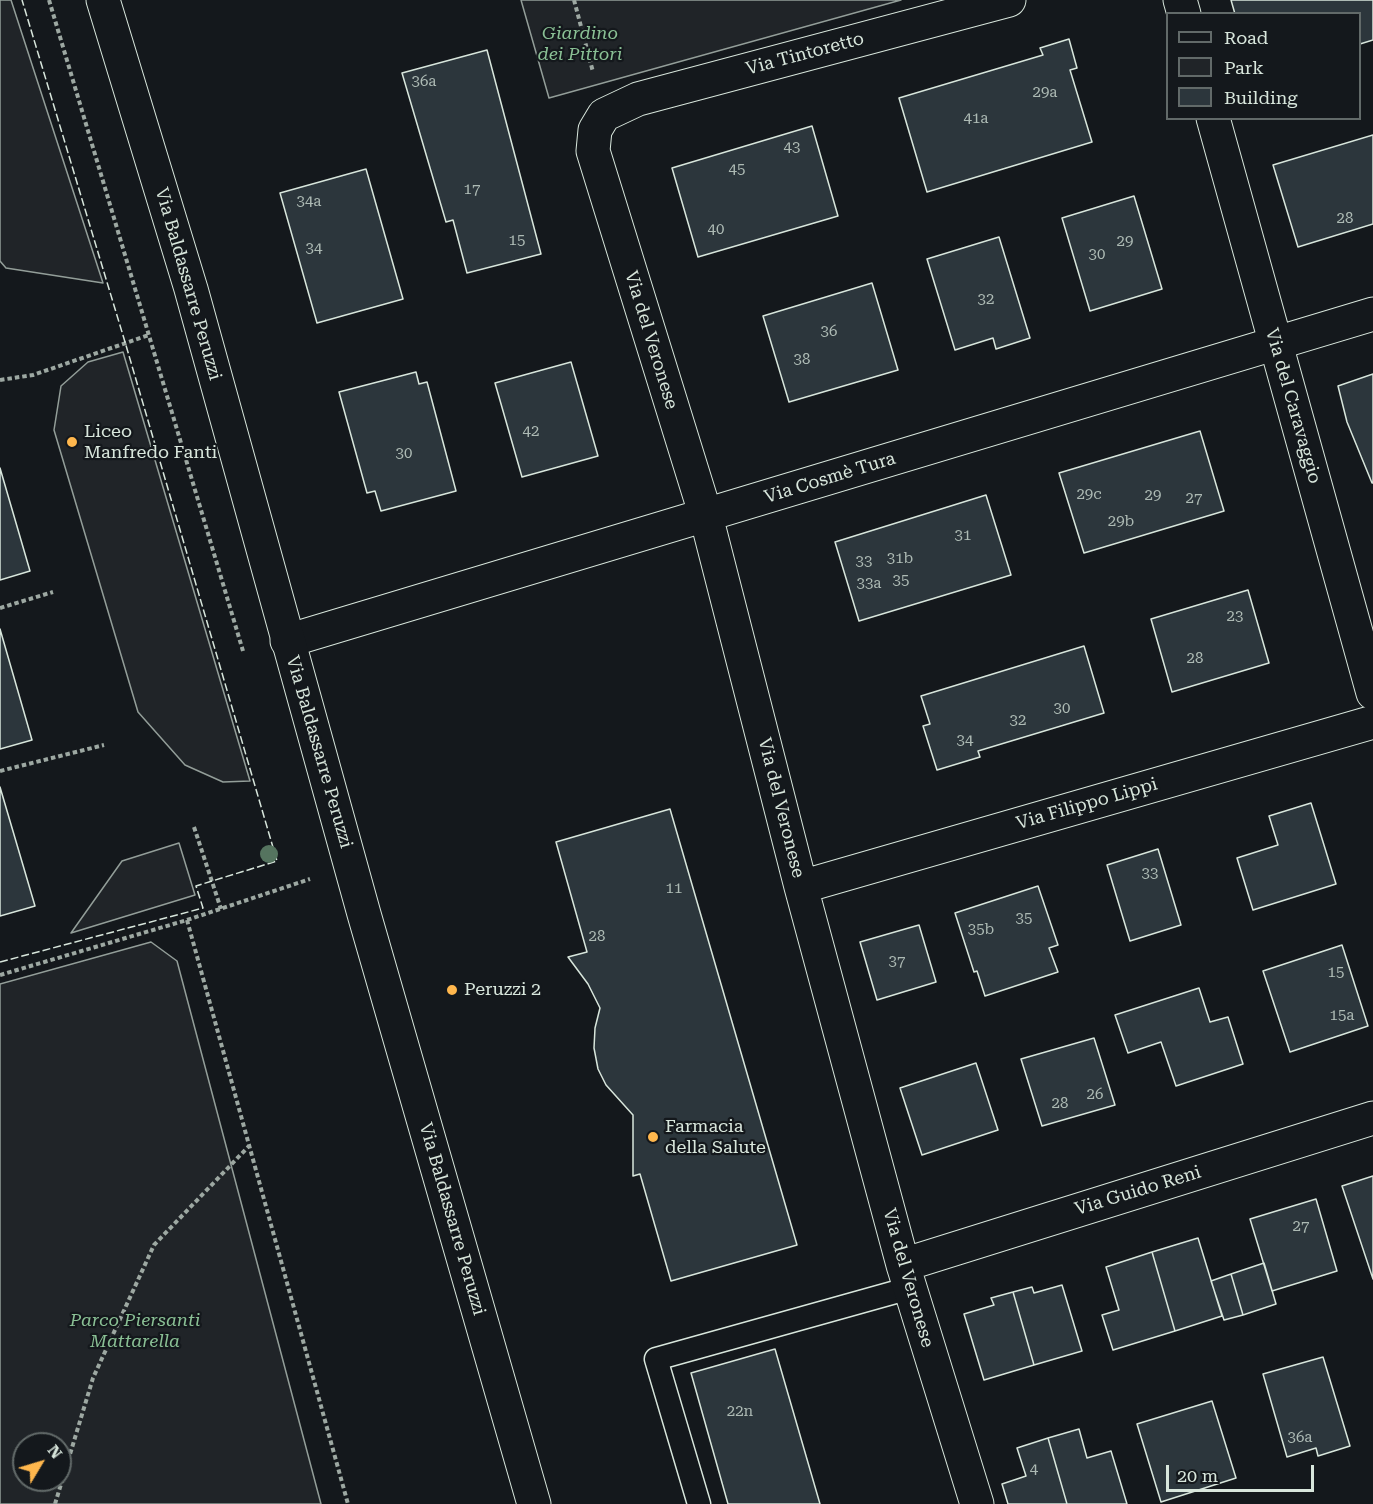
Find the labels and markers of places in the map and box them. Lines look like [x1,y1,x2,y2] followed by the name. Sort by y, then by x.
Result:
[84,421,217,464] place label: Liceo Manfredo Fanti
[65,435,79,449] marker: Liceo Manfredo Fanti
[464,979,541,1001] place label: Peruzzi 2
[445,983,459,997] marker: Peruzzi 2
[665,1116,766,1158] place label: Farmacia della Salute
[646,1130,660,1144] marker: Farmacia della Salute

